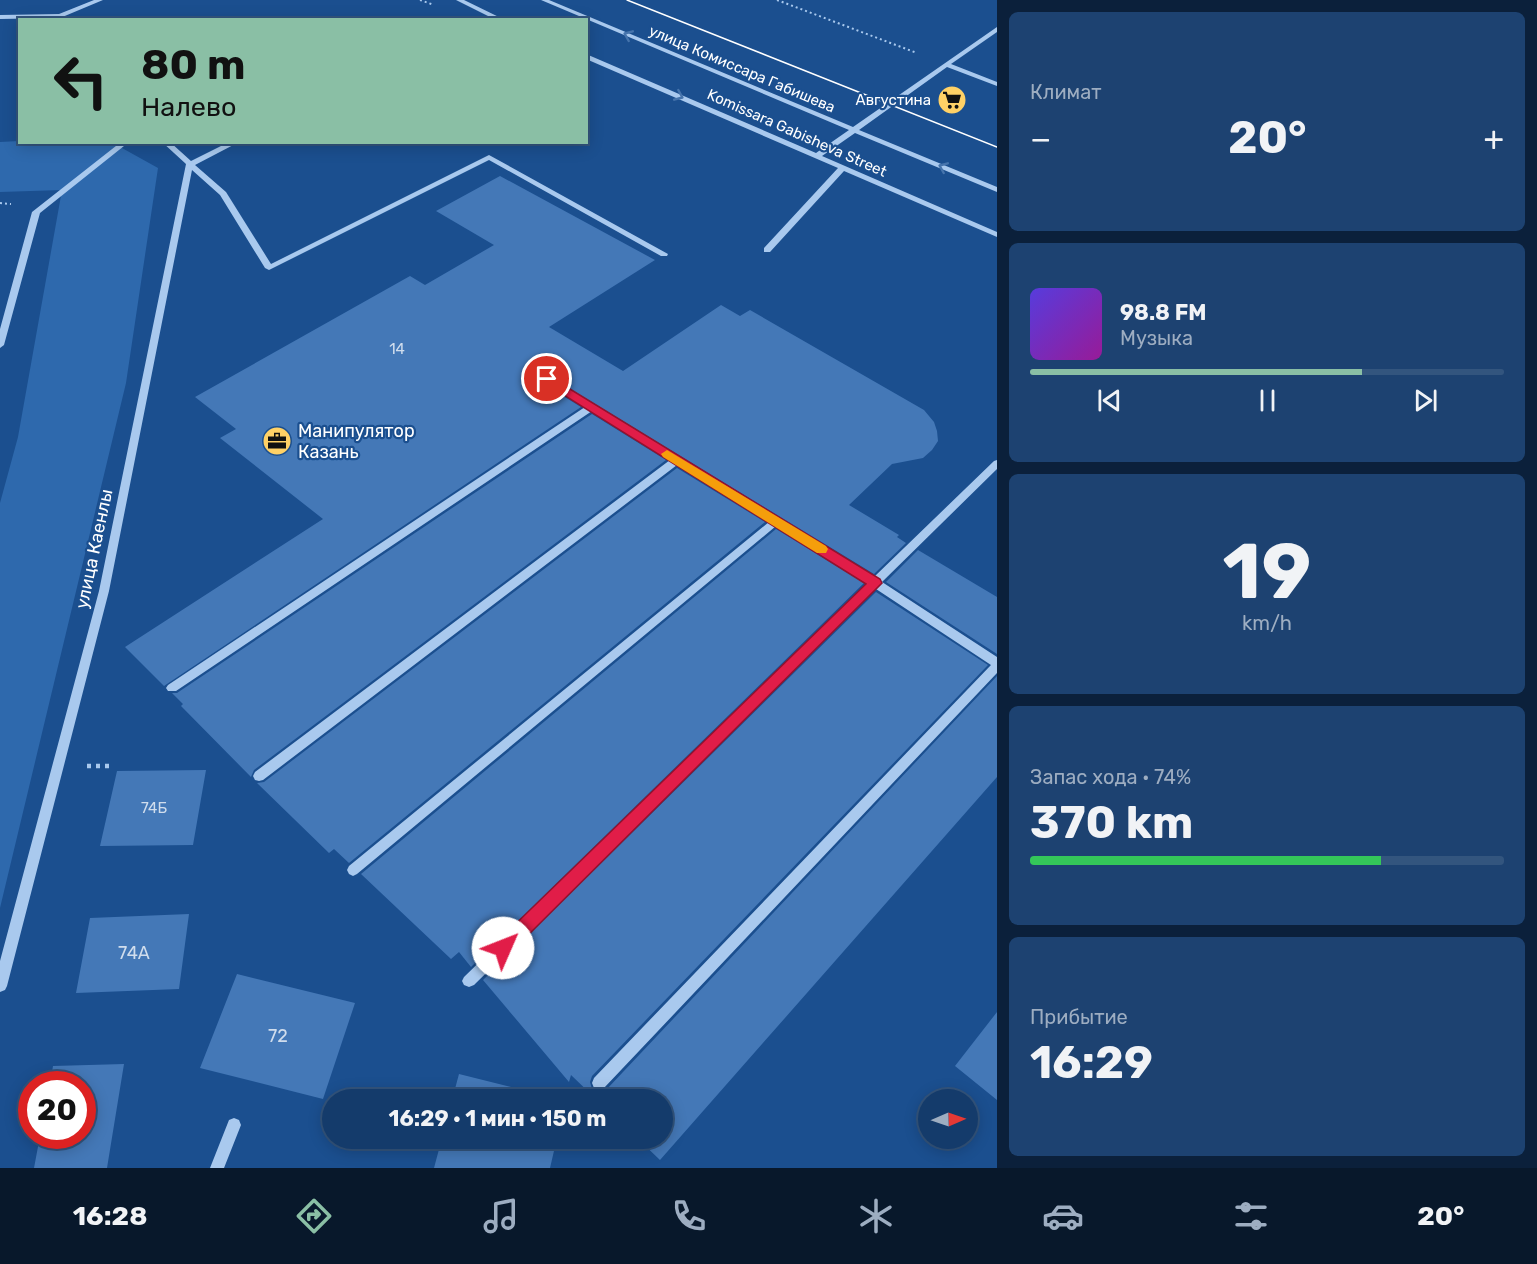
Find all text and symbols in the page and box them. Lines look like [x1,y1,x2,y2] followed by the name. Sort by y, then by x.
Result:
[646,22,838,116] street label: улица Комиссара Габишева
[623,30,634,42] one-way arrow
[141,40,245,90] text: 80 m
[42,42,120,120] icon: left
[1030,80,1102,104] text: Климат
[936,84,968,116] supermarket icon: Августина
[704,85,890,181] street label: Komissara Gabisheva Street
[672,89,683,101] one-way arrow
[141,91,237,123] text: Налево
[856,91,931,109] place label: Августина
[1228,111,1307,164] text: 20°
[1030,119,1051,158] text: −
[1483,119,1504,158] text: +
[938,163,949,175] one-way arrow
[1120,299,1206,326] text: 98.8 FM
[1120,326,1193,350] text: Музыка
[389,340,405,358] house number: 14
[521,353,572,404] pin
[530,362,563,395] icon: arrive
[1093,384,1126,417] icon: previous
[1251,384,1284,417] icon: pause
[1409,384,1442,417] icon: next
[298,420,415,463] place label: Манипулятор Казань
[261,425,293,457] office icon: Манипулятор Казань
[71,487,117,611] street label: улица Каенлы
[1223,525,1311,618] text: 19
[1242,611,1292,635] text: km/h
[1030,765,1191,789] text: Запас хода · 74%
[1030,796,1193,849] text: 370 km
[141,799,167,817] house number: 74Б
[471,916,535,980] position arrow
[118,942,150,964] house number: 74А
[1030,1005,1128,1029] text: Прибытие
[268,1025,288,1047] house number: 72
[1030,1036,1153,1089] text: 16:29
[18,1071,96,1149] speed limit sign: 20
[918,1089,978,1149] north arrow
[918,1089,978,1149] map controls
[389,1105,606,1132] text: 16:29 · 1 мин · 150 m
[293,1195,335,1237] icon: directions
[480,1195,522,1237] icon: music
[668,1195,710,1237] icon: phone
[855,1195,897,1237] icon: climate
[1042,1195,1084,1237] icon: car
[1230,1195,1272,1237] icon: filters
[73,1200,147,1232] text: 16:28
[1417,1200,1464,1232] text: 20°

